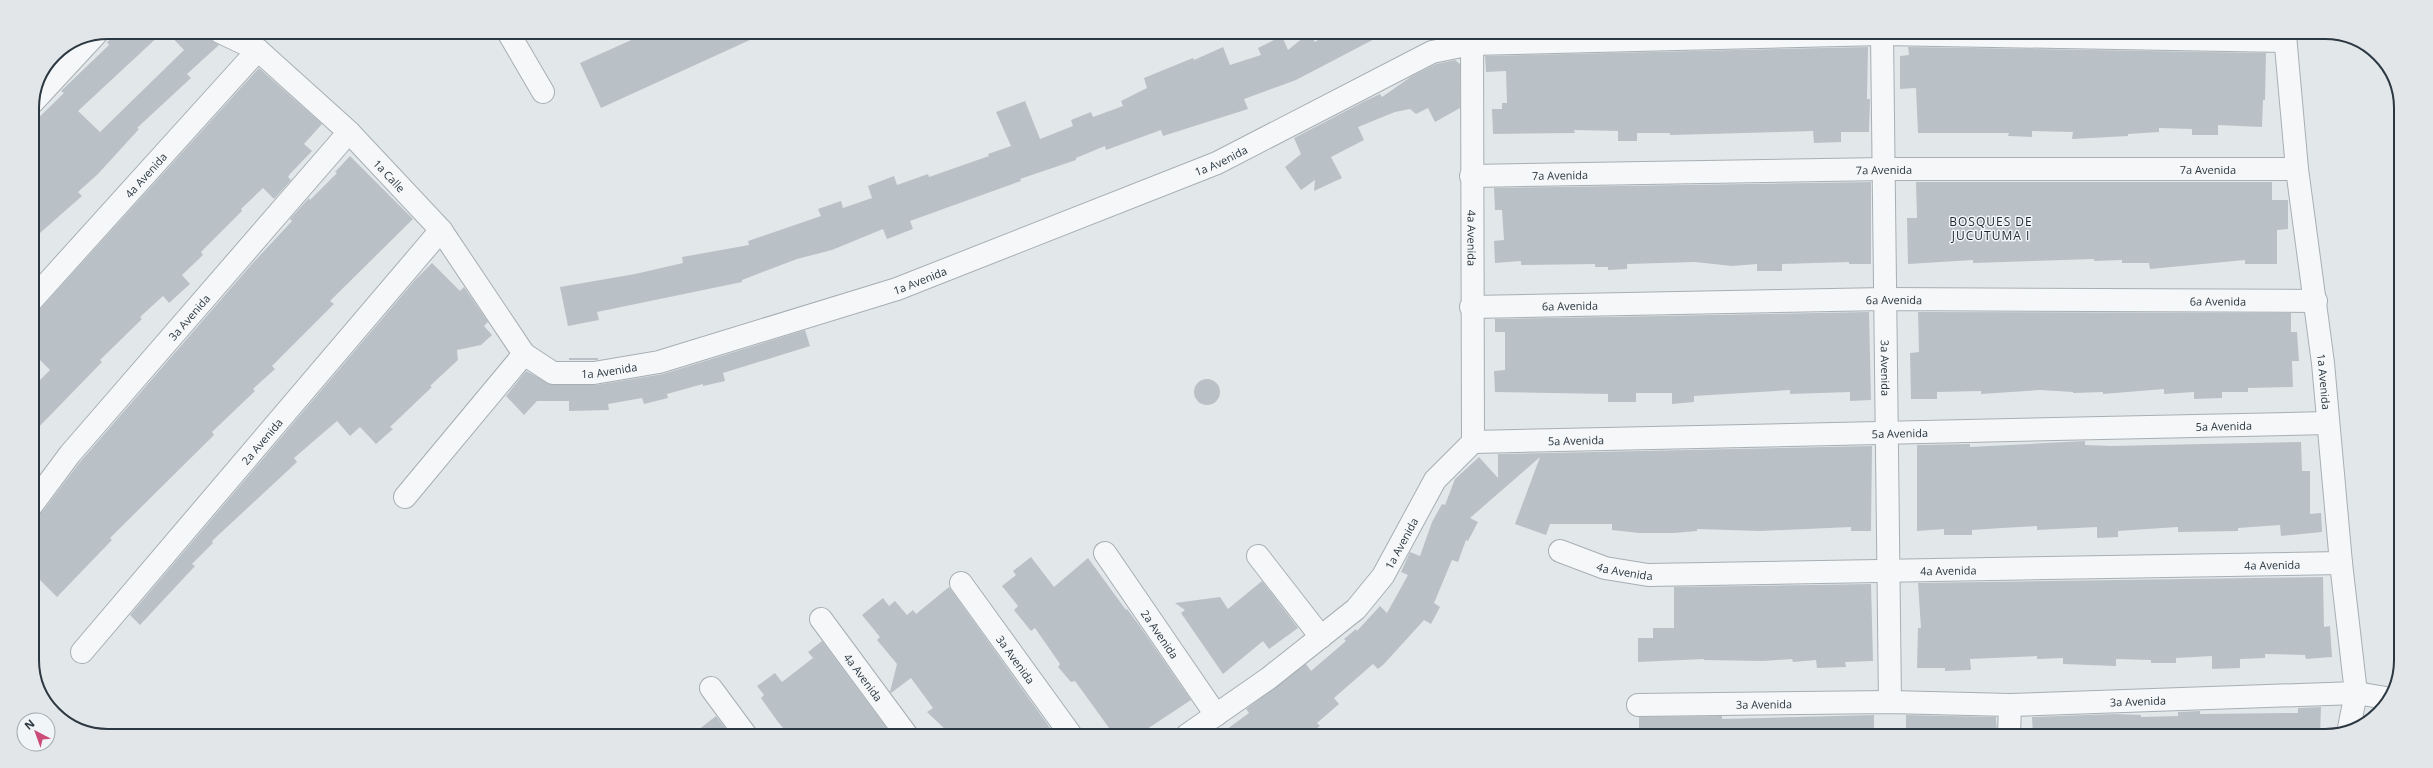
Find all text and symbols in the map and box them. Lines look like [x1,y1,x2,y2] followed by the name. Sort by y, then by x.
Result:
[1192,141,1249,179] street label: 1a Avenida
[121,149,170,201] street label: 4a Avenida
[371,156,409,195] street label: 1a Calle
[1856,161,1912,177] street label: 7a Avenida
[2180,162,2236,177] street label: 7a Avenida
[1532,167,1588,182] street label: 7a Avenida
[1465,210,1480,266] street label: 4a Avenida
[1949,213,2033,244] district label: BOSQUES DE JUCUTUMA I
[891,263,949,297] street label: 1a Avenida
[165,291,213,343] street label: 3a Avenida
[1866,291,1922,307] street label: 6a Avenida
[2190,293,2246,308] street label: 6a Avenida
[1542,297,1598,313] street label: 6a Avenida
[1878,340,1894,396] street label: 3a Avenida
[2314,353,2335,410] street label: 1a Avenida
[581,358,638,381] street label: 1a Avenida
[238,415,285,467] street label: 2a Avenida
[2195,417,2252,433] street label: 5a Avenida
[1872,424,1928,441] street label: 5a Avenida
[1548,432,1604,448] street label: 5a Avenida
[1381,515,1421,571] street label: 1a Avenida
[2244,556,2301,572] street label: 4a Avenida
[1595,558,1653,583] street label: 4a Avenida
[1920,562,1977,578] street label: 4a Avenida
[1138,606,1182,661] street label: 2a Avenida
[994,632,1039,686] street label: 3a Avenida
[841,650,887,704] street label: 4a Avenida
[2109,692,2166,709] street label: 3a Avenida
[1736,696,1792,711] street label: 3a Avenida
[16,712,56,752] north arrow
[21,715,37,733] text: N

